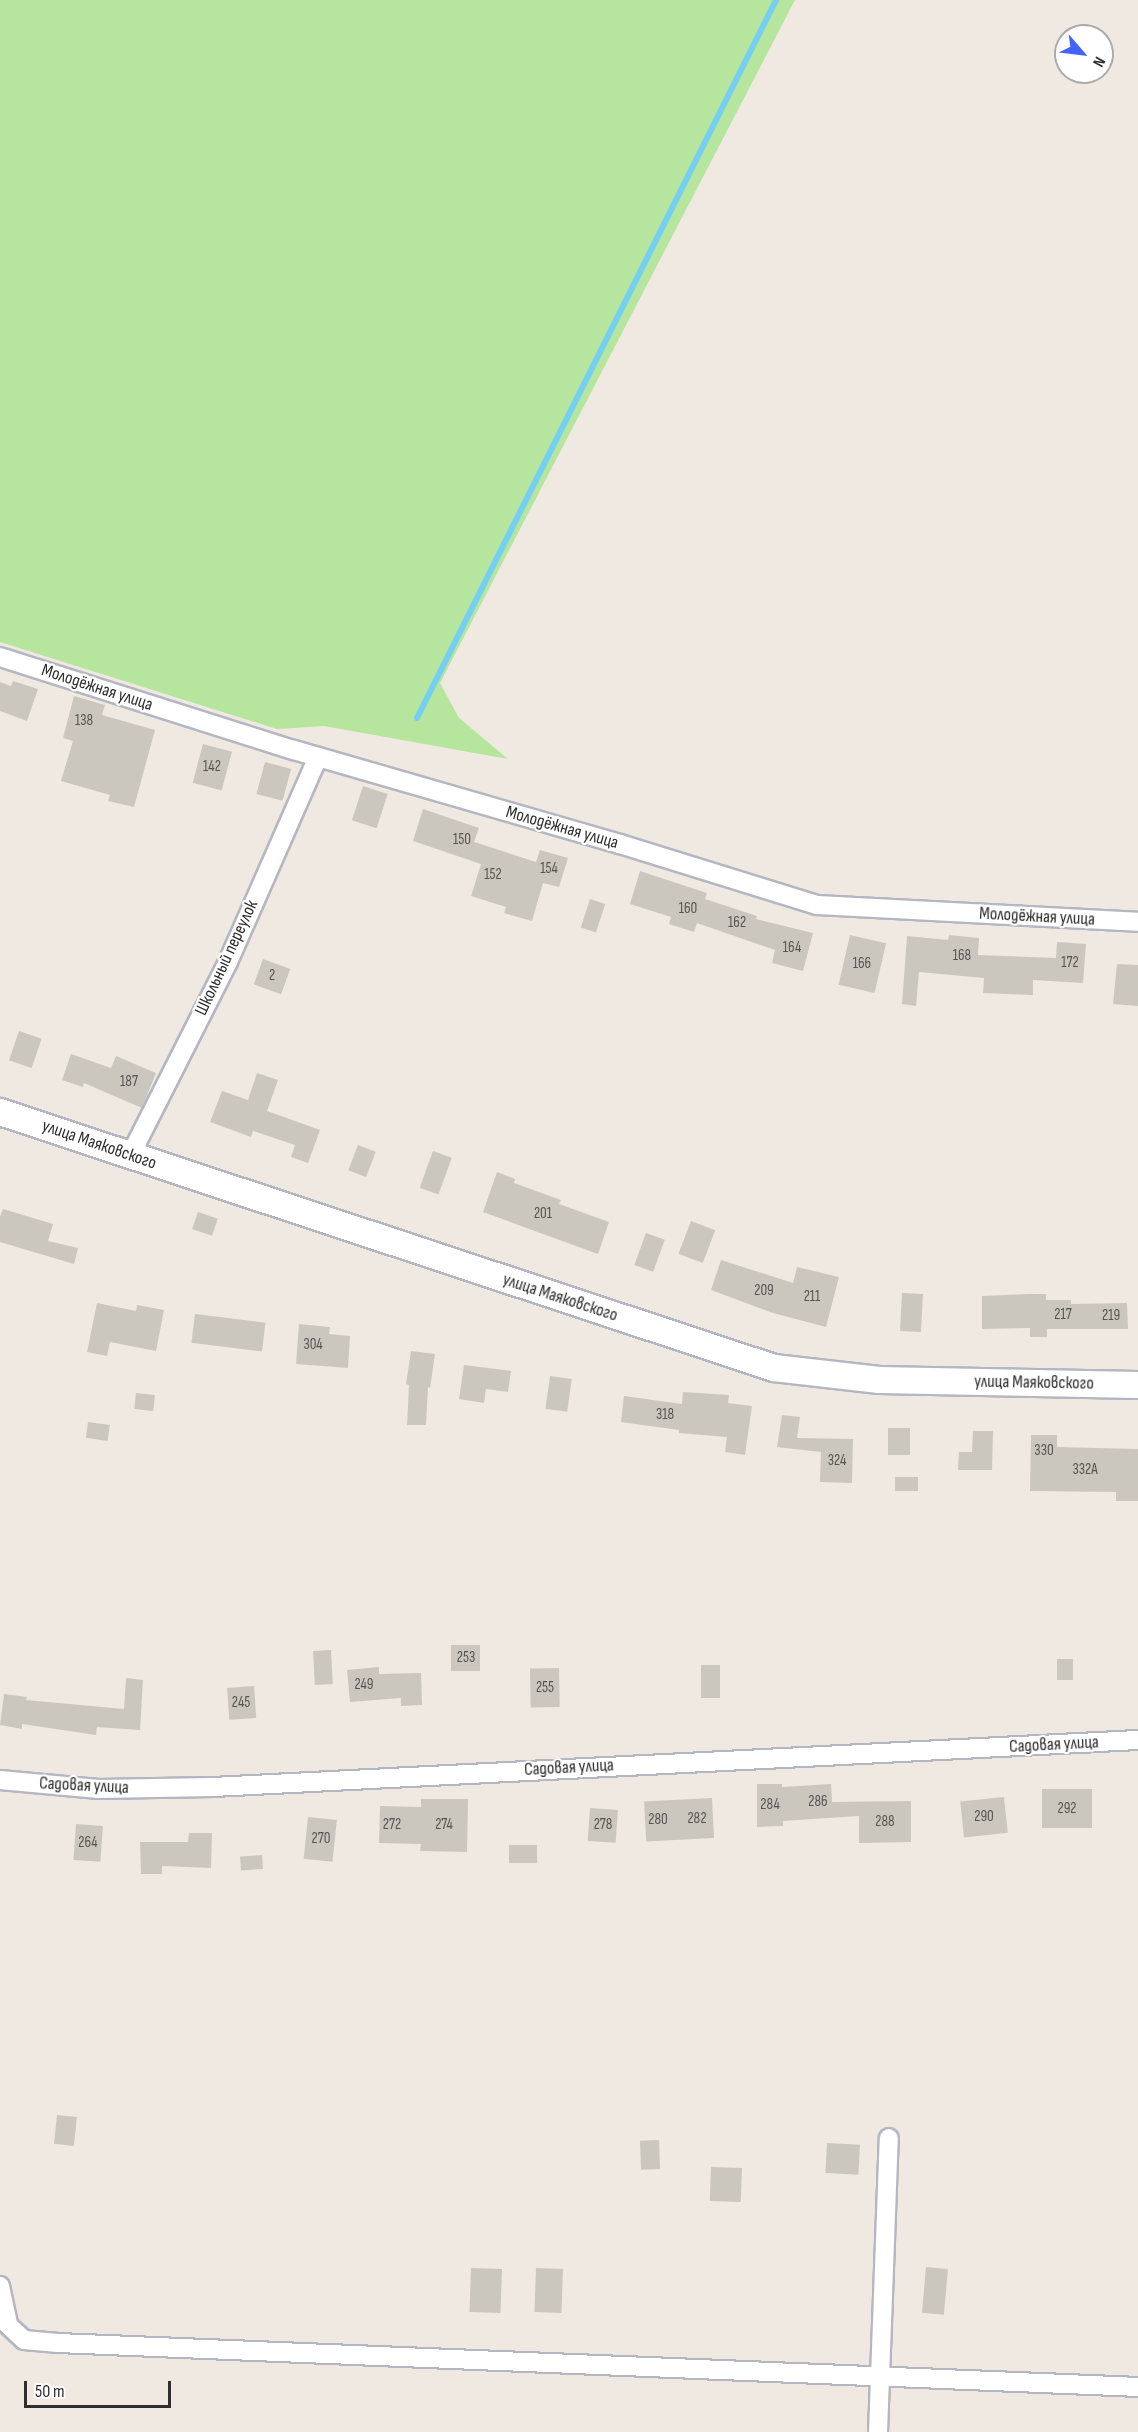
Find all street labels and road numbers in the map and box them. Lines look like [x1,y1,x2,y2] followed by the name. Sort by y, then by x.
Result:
[39,660,155,716] street label: Молодёжная улица
[503,802,621,854] street label: Молодёжная улица
[191,897,263,1019] street label: Школьный переулок
[979,903,1095,931] street label: Молодёжная улица
[39,1115,159,1175] street label: улица Маяковского
[500,1269,620,1327] street label: улица Маяковского
[974,1371,1094,1395] street label: улица Маяковского
[1009,1732,1099,1758] street label: Садовая улица
[524,1755,614,1781] street label: Садовая улица
[39,1773,129,1799] street label: Садовая улица

